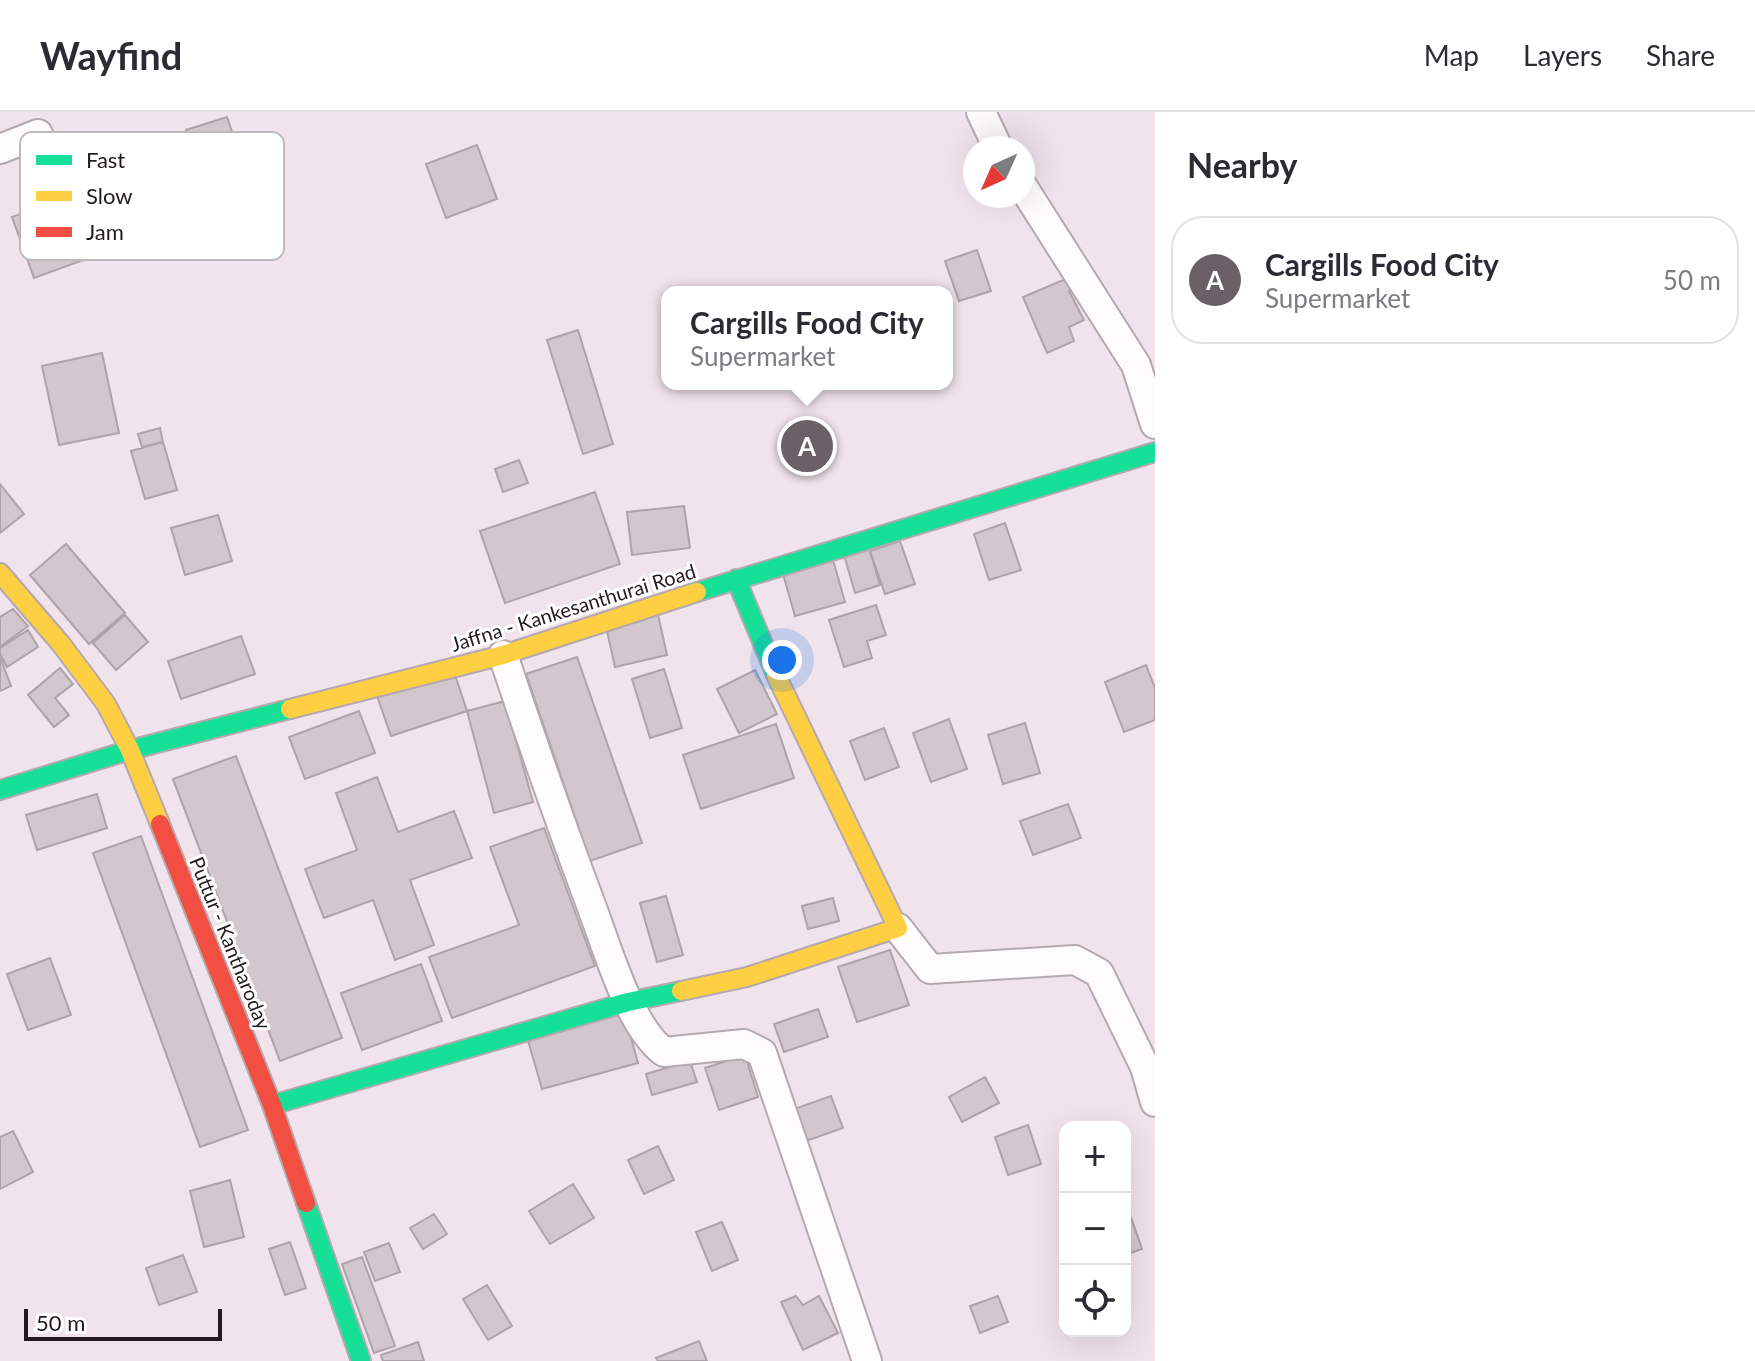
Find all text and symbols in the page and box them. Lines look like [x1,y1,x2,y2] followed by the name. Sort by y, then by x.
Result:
[40,32,182,78] text: Wayfind
[1424,38,1479,72] text: Map
[1523,38,1602,72] text: Layers
[1646,38,1715,72] text: Share
[20,132,284,260] legend
[963,136,1035,208] north arrow
[1187,144,1298,185] text: Nearby
[86,146,125,173] text: Fast
[86,182,133,209] text: Slow
[86,218,124,245] text: Jam
[1265,246,1499,282] text: Cargills Food City
[1206,264,1224,296] text: A
[1663,264,1721,296] text: 50 m
[1265,282,1410,314] text: Supermarket
[661,286,953,390] popup
[690,304,924,340] text: Cargills Food City
[690,340,835,372] text: Supermarket
[781,416,833,476] pin: A
[448,558,698,656] street label: Jaffna - Kankesanthurai Road
[762,640,802,680] your location
[185,853,277,1034] street label: Puttur - Kantharoday
[1059,1121,1131,1337] map controls
[1059,1121,1131,1193] button: +
[1059,1193,1131,1265] button: −
[1059,1265,1131,1337] button: locate
[24,1305,222,1341] scale bar
[36,1309,85,1336] text: 50 m

